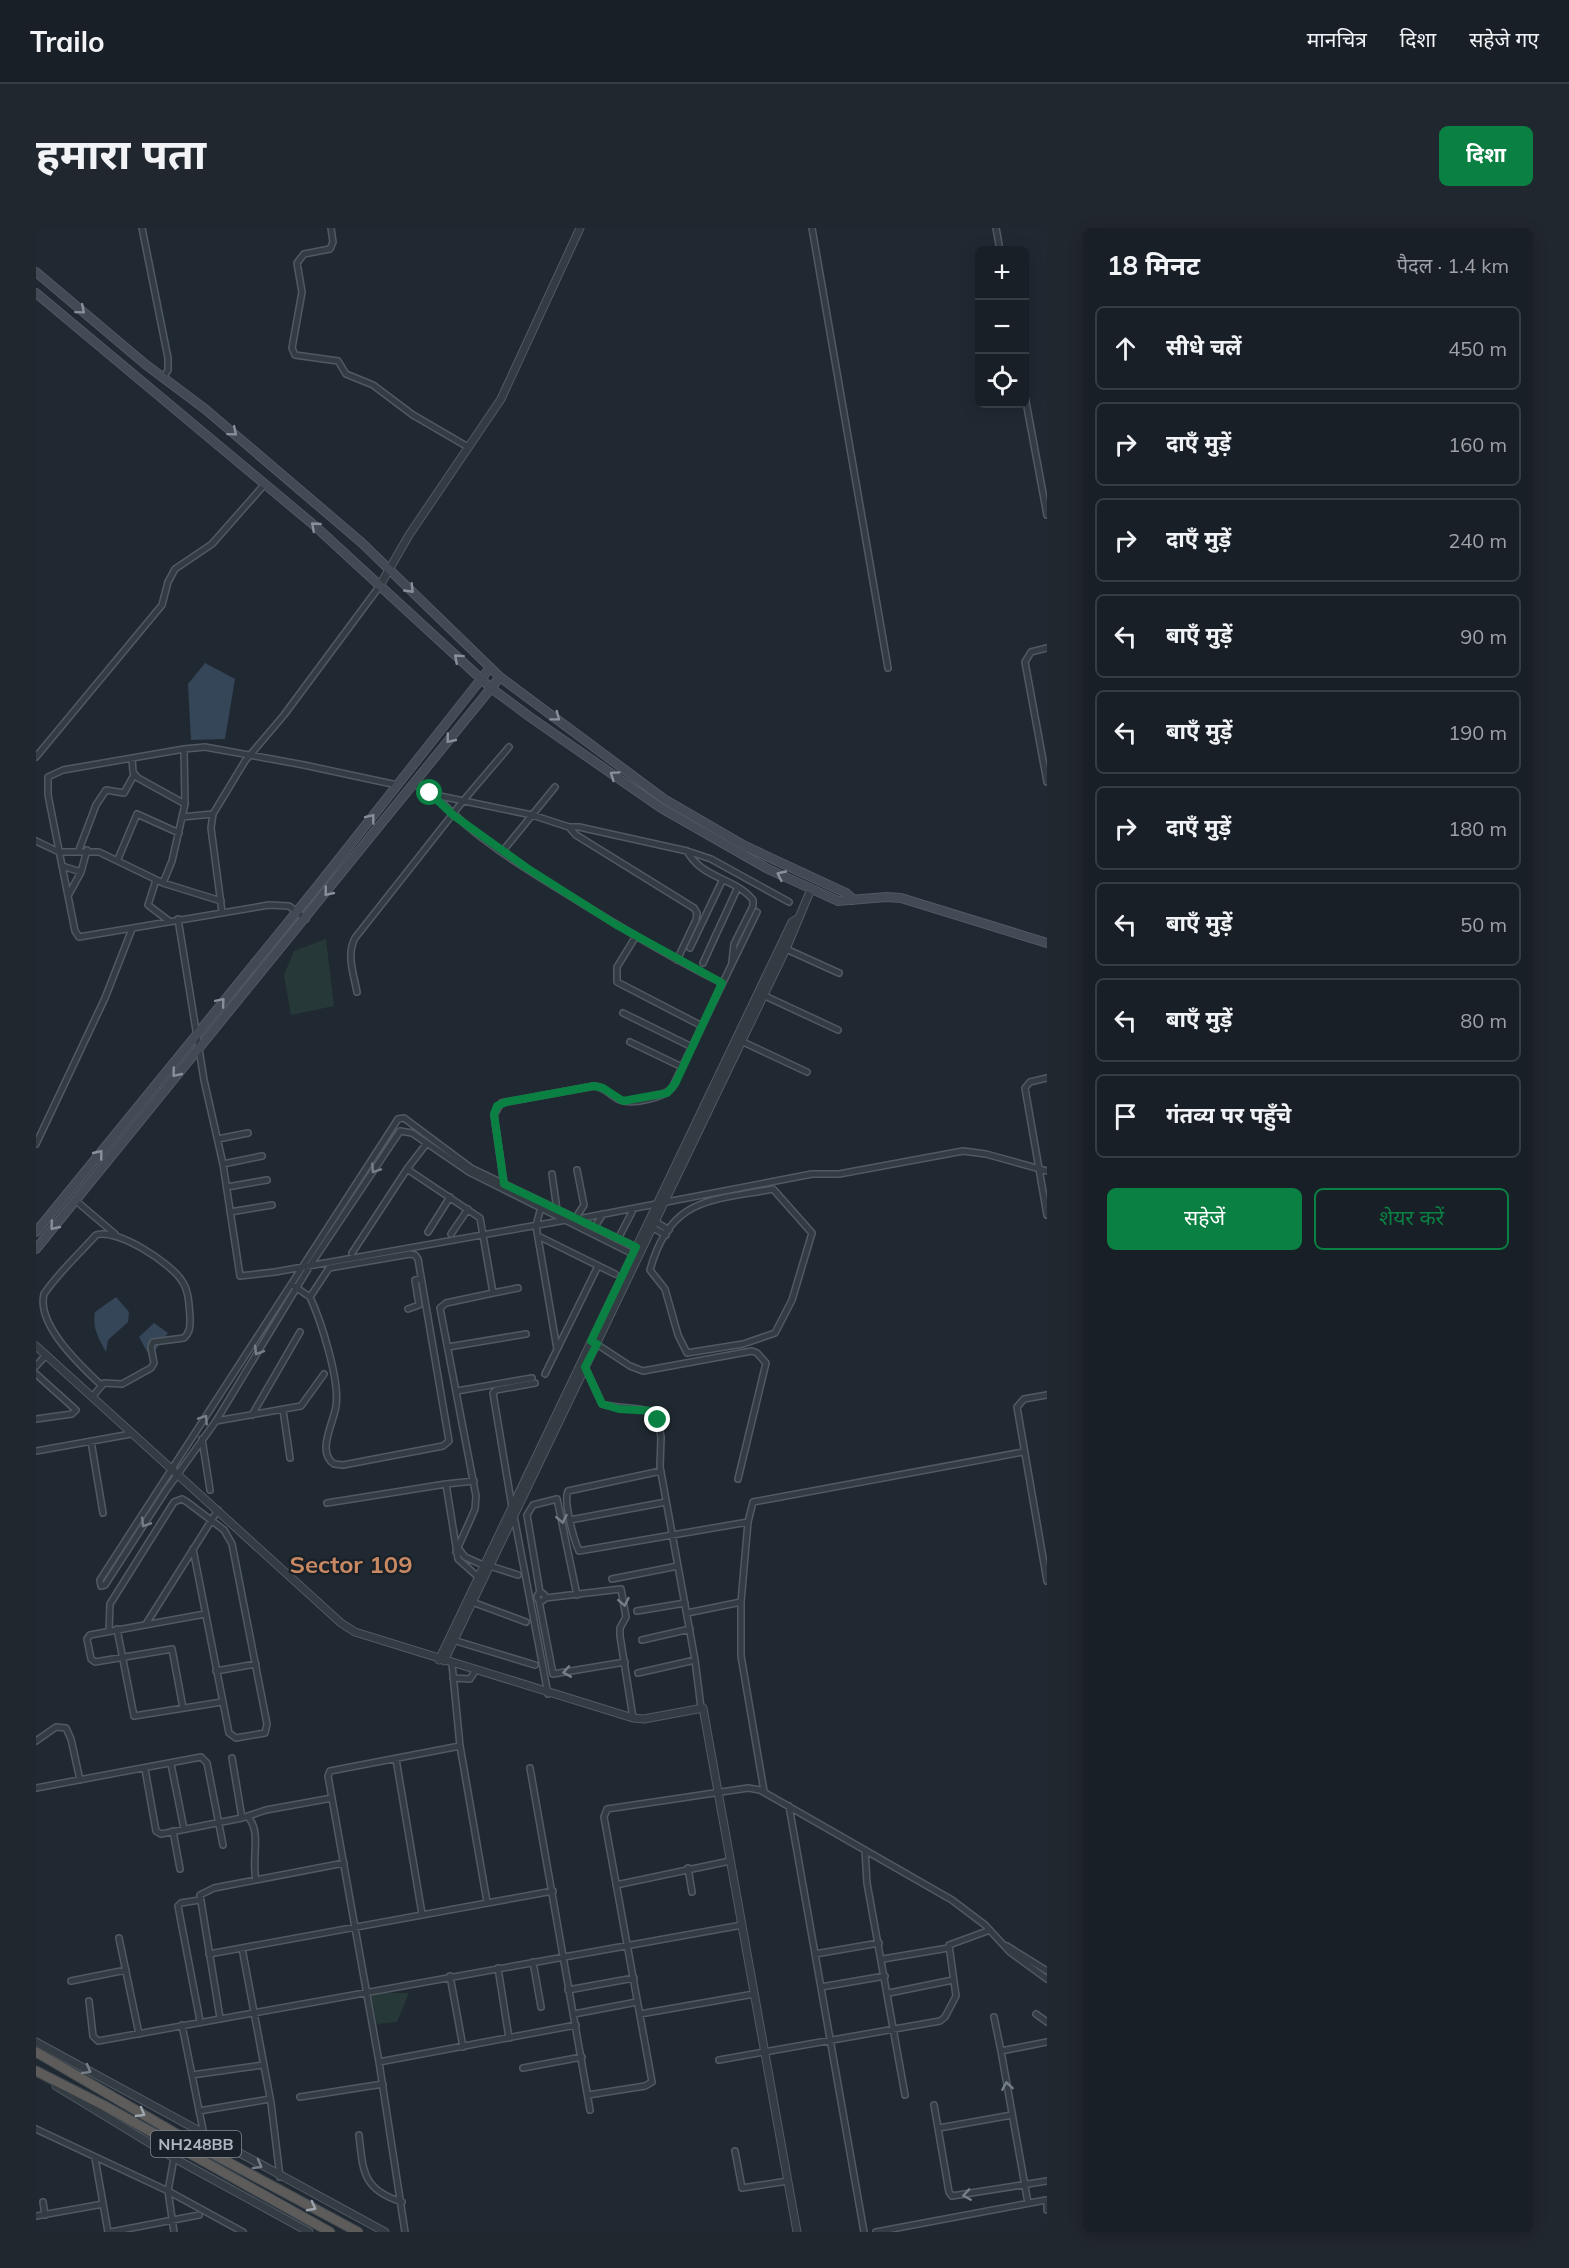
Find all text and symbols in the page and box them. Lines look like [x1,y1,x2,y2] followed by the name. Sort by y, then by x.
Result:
[30,24,105,59] text: Trailo
[1307,26,1367,52] text: मानचित्र
[1400,26,1436,52] text: दिशा
[1469,26,1539,52] text: सहेजे गए
[1439,126,1533,186] button: दिशा
[36,127,206,180] text: हमारा पता
[975,246,1029,408] map controls
[975,246,1029,300] button: +
[1107,249,1200,282] text: 18 मिनट
[1397,253,1509,278] text: पैदल · 1.4 km
[975,300,1029,354] button: −
[74,302,85,313] one-way arrow
[1109,332,1142,365] icon: ahead
[1166,333,1241,361] text: सीधे चलें
[1448,336,1507,361] text: 450 m
[975,354,1029,408] button: locate
[226,425,237,436] one-way arrow
[1109,428,1142,461] icon: right
[1166,429,1231,457] text: दाएँ मुड़ें
[1448,432,1507,457] text: 160 m
[311,522,322,533] one-way arrow
[1109,524,1142,557] icon: right
[1166,525,1231,553] text: दाएँ मुड़ें
[1448,528,1507,553] text: 240 m
[402,582,413,593] one-way arrow
[1109,620,1142,653] icon: left
[1166,621,1232,649] text: बाएँ मुड़ें
[1460,624,1507,649] text: 90 m
[454,654,465,665] one-way arrow
[549,710,560,721] one-way arrow
[1109,716,1142,749] icon: left
[1166,717,1232,745] text: बाएँ मुड़ें
[1448,720,1507,745] text: 190 m
[446,732,457,743] one-way arrow
[609,771,620,782] one-way arrow
[416,779,442,805] route start
[1109,812,1142,845] icon: right
[1166,813,1231,841] text: दाएँ मुड़ें
[363,814,374,825] one-way arrow
[1448,816,1507,841] text: 180 m
[776,871,787,883] one-way arrow
[324,885,335,896] one-way arrow
[1109,908,1142,941] icon: left
[1166,909,1232,937] text: बाएँ मुड़ें
[1460,912,1507,937] text: 50 m
[214,998,225,1009] one-way arrow
[1109,1004,1142,1037] icon: left
[1166,1005,1232,1033] text: बाएँ मुड़ें
[1460,1008,1507,1033] text: 80 m
[173,1067,184,1078] one-way arrow
[1109,1100,1142,1133] icon: arrive
[1166,1101,1291,1129] text: गंतव्य पर पहुँचे
[92,1150,103,1161] one-way arrow
[371,1162,382,1173] one-way arrow
[1107,1188,1302,1250] button: सहेजें
[1314,1188,1509,1250] button: शेयर करें
[51,1219,62,1230] one-way arrow
[254,1345,266,1355] one-way arrow
[644,1406,670,1432] route end
[197,1415,208,1426] one-way arrow
[556,1515,568,1524] one-way arrow
[141,1516,152,1527] one-way arrow
[289,1549,413,1579] district label: Sector 109
[617,1597,630,1607] one-way arrow
[563,1666,572,1678] one-way arrow
[81,2063,92,2074] one-way arrow
[1001,2081,1013,2091] one-way arrow
[135,2106,145,2117] one-way arrow
[151,2131,241,2157] road number: NH248BB
[252,2158,262,2169] one-way arrow
[962,2188,971,2200] one-way arrow
[306,2200,316,2211] one-way arrow

